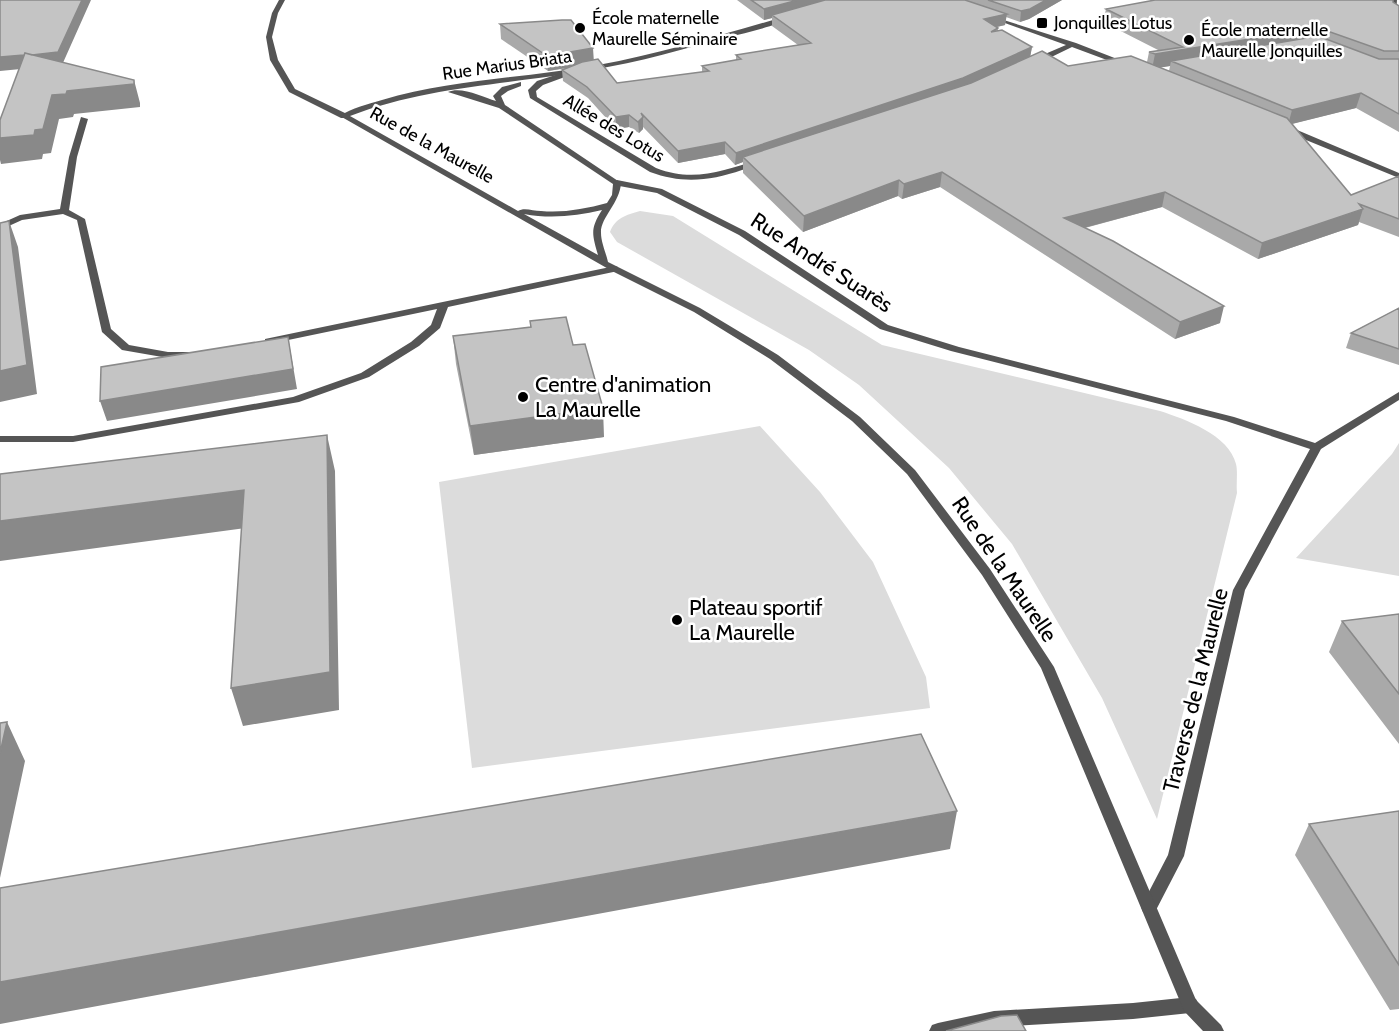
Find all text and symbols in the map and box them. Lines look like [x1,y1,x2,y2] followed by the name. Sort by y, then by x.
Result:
[592,7,737,50] place label: École maternelle Maurelle Séminaire
[1053,12,1172,34] place label: Jonquilles Lotus
[1035,16,1049,30] marker: Jonquilles Lotus
[1201,19,1343,62] place label: École maternelle Maurelle Jonquilles
[573,21,587,35] marker: École maternelle Maurelle Séminaire
[1182,33,1196,47] marker: École maternelle Maurelle Jonquilles
[441,45,573,85] street label: Rue Marius Briata
[559,89,669,167] street label: Allée des Lotus
[366,102,498,188] street label: Rue de la Maurelle
[746,207,898,318] street label: Rue André Suarès
[535,371,711,423] place label: Centre d'animation La Maurelle
[516,390,530,404] marker: Centre d'animation La Maurelle
[946,492,1063,647] street label: Rue de la Maurelle
[1157,585,1234,795] street label: Traverse de la Maurelle
[689,594,822,646] place label: Plateau sportif La Maurelle
[670,613,684,627] marker: Plateau sportif La Maurelle

